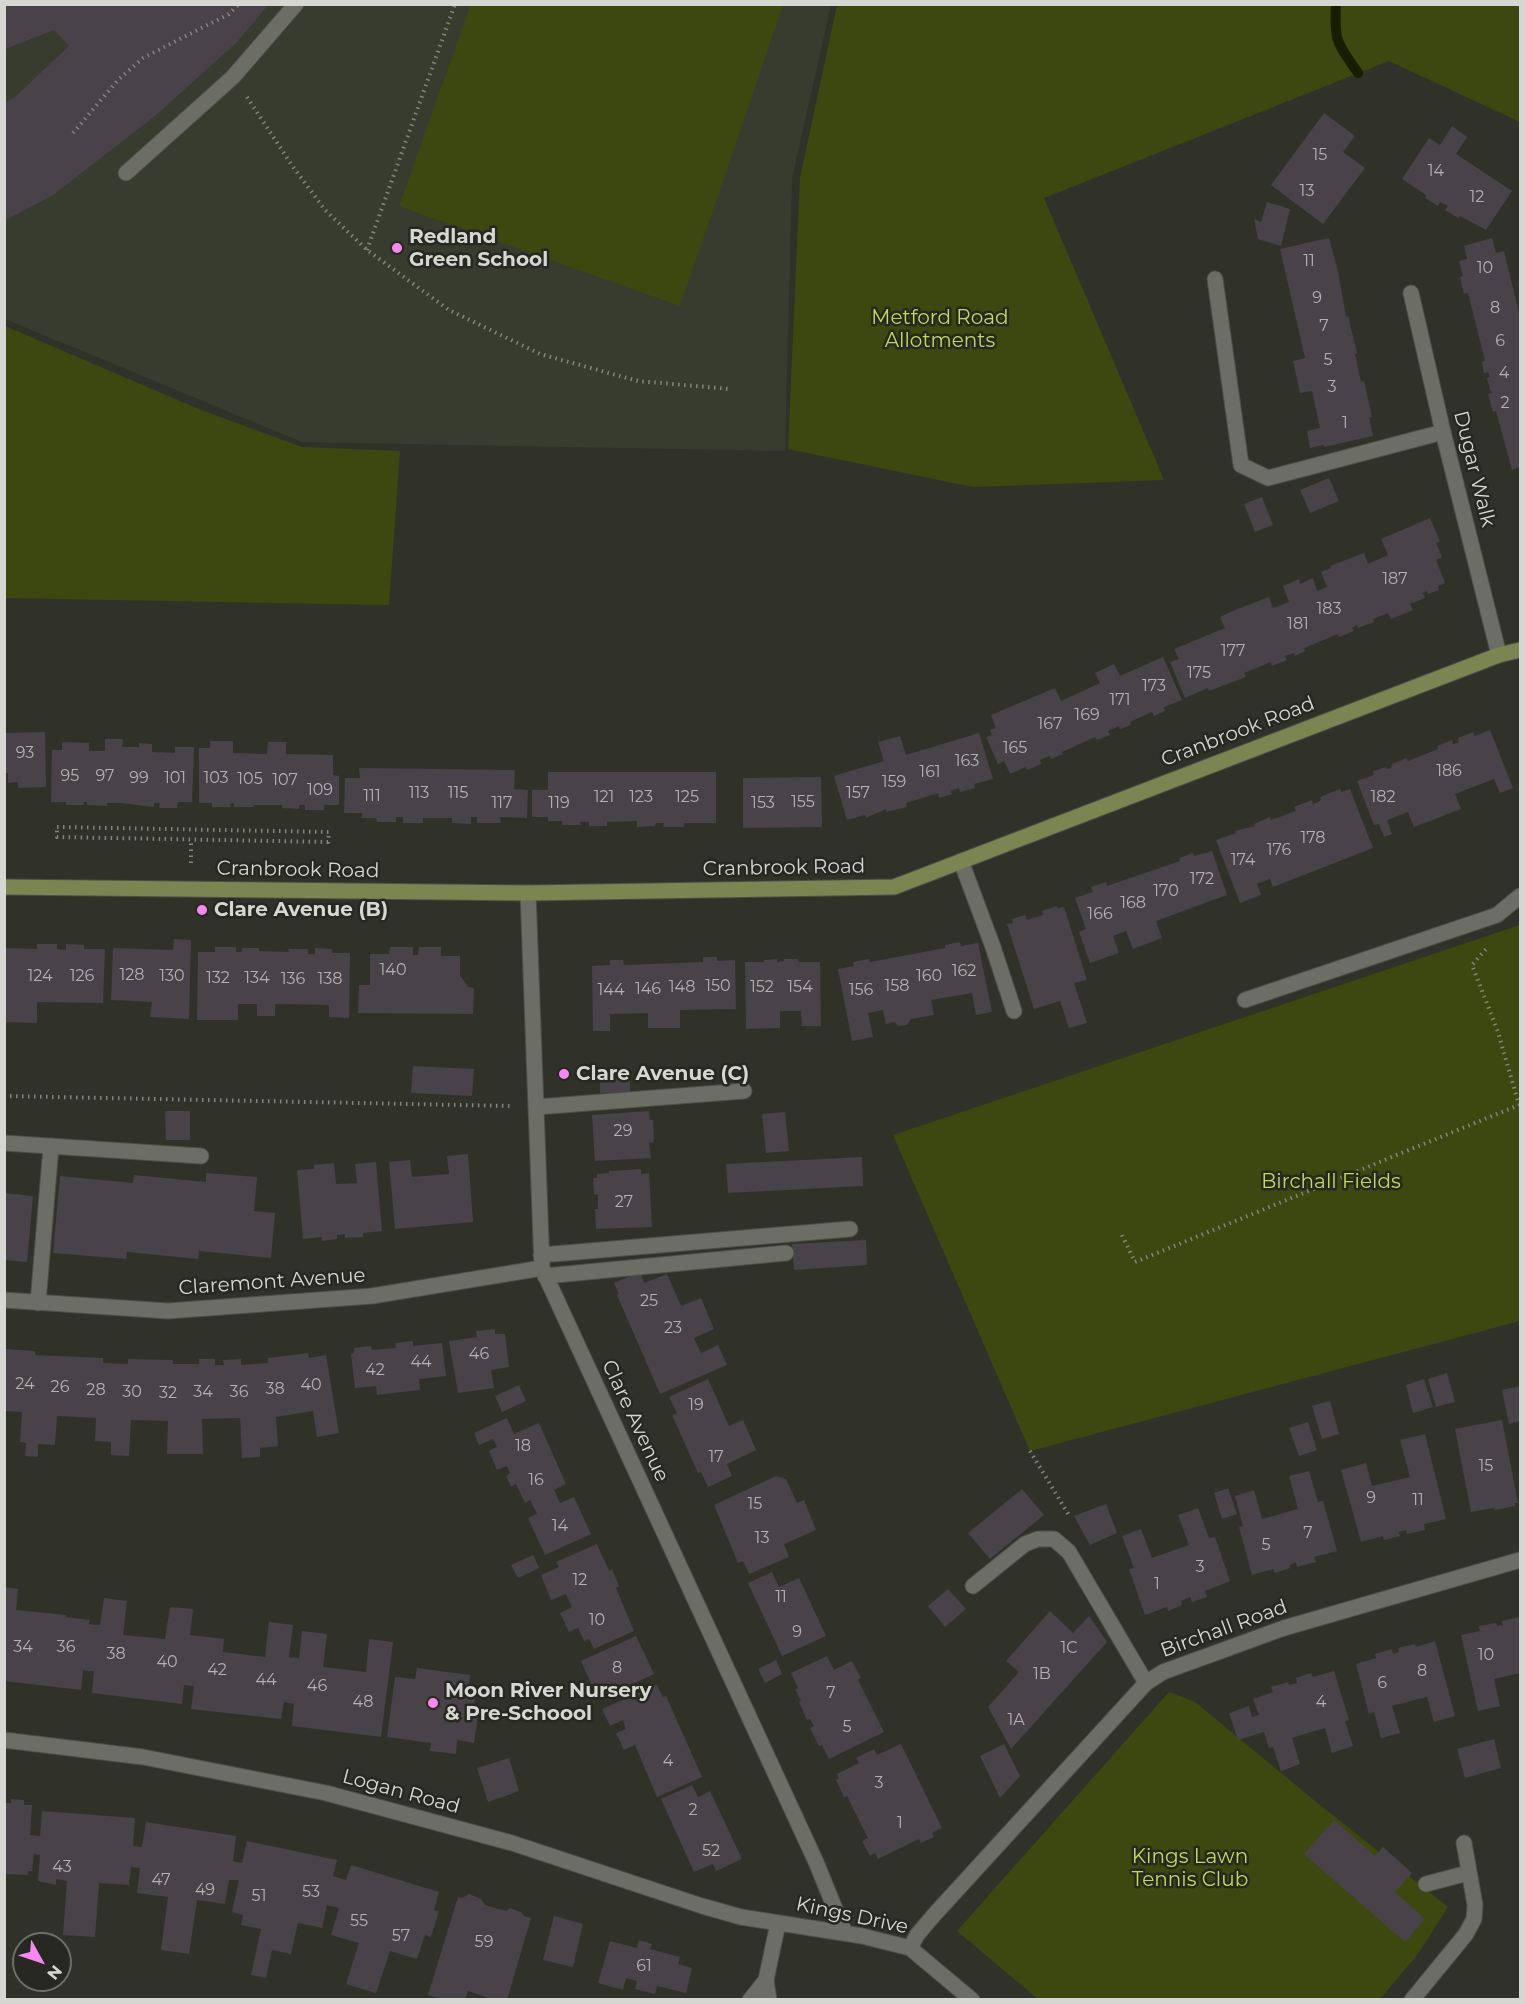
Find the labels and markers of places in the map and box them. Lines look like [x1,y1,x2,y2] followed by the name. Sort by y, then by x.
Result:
[409,225,548,272] place label: Redland Green School
[390,241,404,255] marker: Redland Green School
[214,898,388,922] place label: Clare Avenue (B)
[195,903,209,917] marker: Clare Avenue (B)
[576,1062,749,1086] place label: Clare Avenue (C)
[557,1067,571,1081] marker: Clare Avenue (C)
[445,1679,651,1726] place label: Moon River Nursery & Pre-Schoool
[426,1696,440,1710] marker: Moon River Nursery & Pre-Schoool

